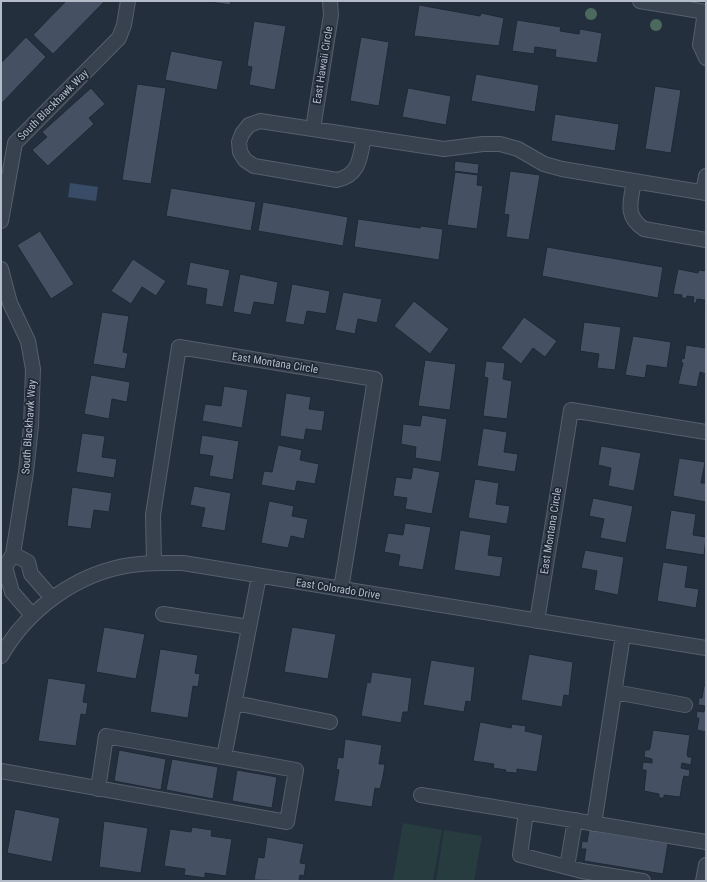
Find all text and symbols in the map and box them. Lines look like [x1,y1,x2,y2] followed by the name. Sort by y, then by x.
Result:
[310,25,336,105] street label: East Hawaii Circle
[15,67,91,143] street label: South Blackhawk Way
[231,350,319,376] street label: East Montana Circle
[19,379,39,475] street label: South Blackhawk Way
[538,487,564,575] street label: East Montana Circle
[295,576,381,602] street label: East Colorado Drive

